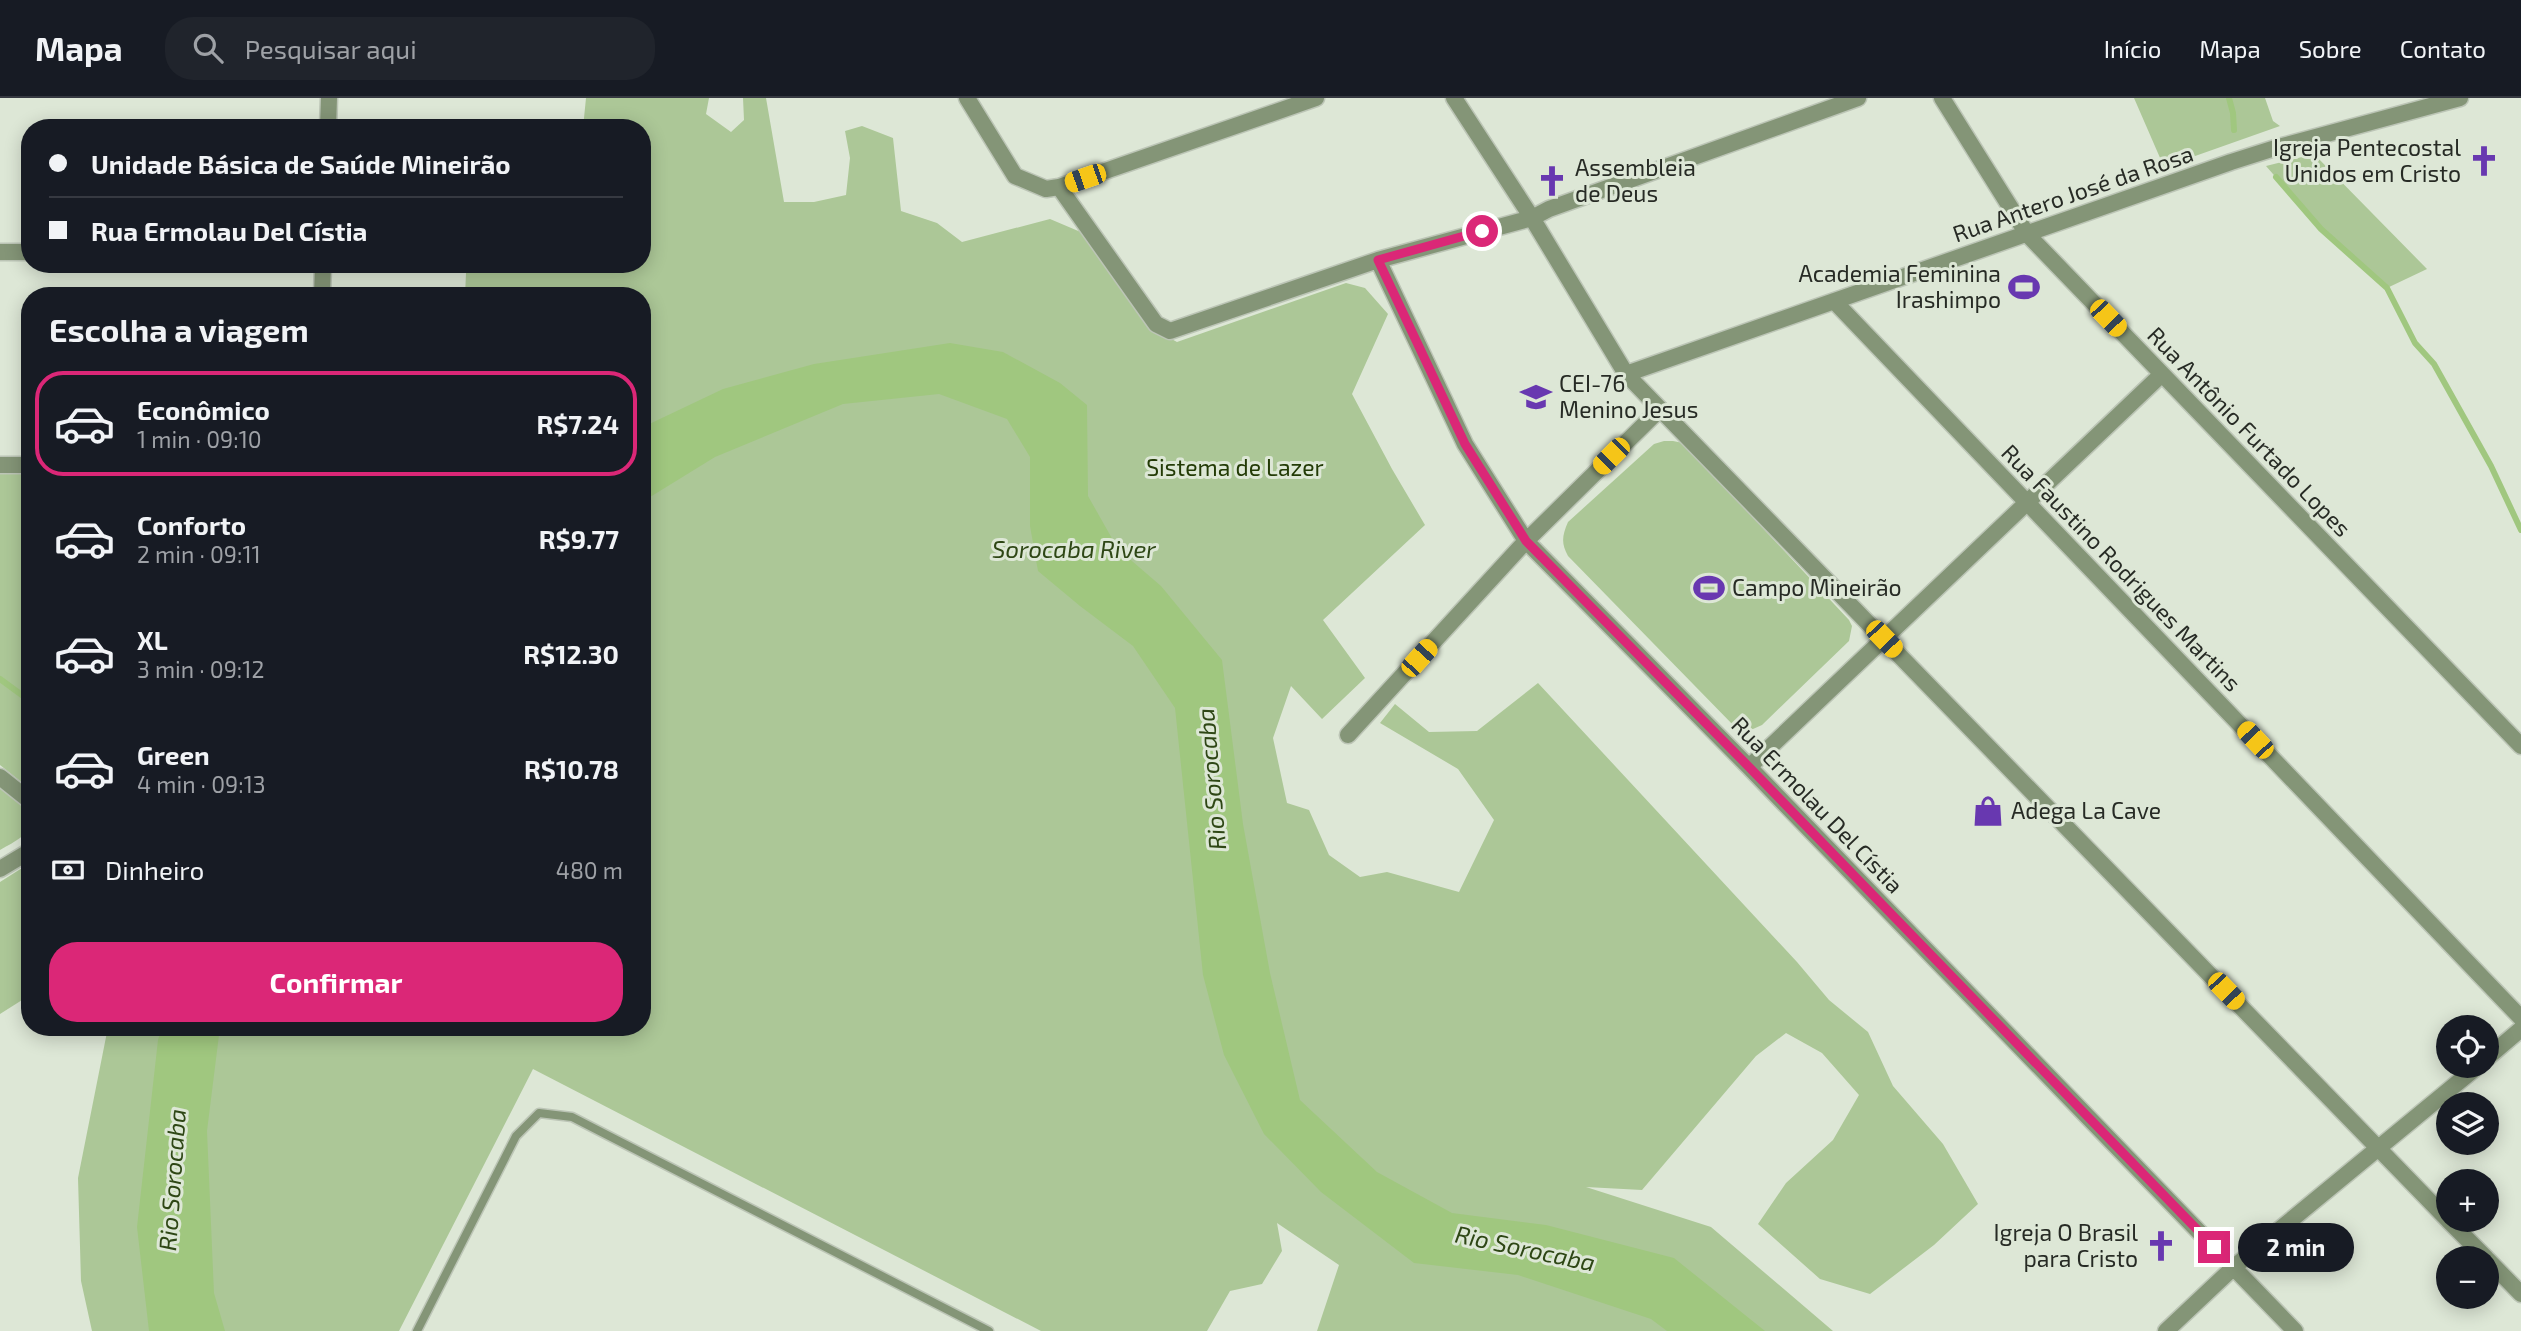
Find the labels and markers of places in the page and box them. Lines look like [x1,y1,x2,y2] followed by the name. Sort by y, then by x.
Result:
[2273,133,2461,187] place label: Igreja Pentecostal Unidos em Cristo
[2467,144,2501,178] church icon: Igreja Pentecostal Unidos em Cristo
[1575,153,1696,207] place label: Assembleia de Deus
[1535,164,1569,198] church icon: Assembleia de Deus
[1798,259,2001,313] place label: Academia Feminina Irashimpo
[2007,270,2041,304] sports icon: Academia Feminina Irashimpo
[1559,369,1698,423] place label: CEI-76 Menino Jesus
[1519,380,1553,414] school or university icon: CEI-76 Menino Jesus
[1692,571,1726,605] sports icon: Campo Mineirão
[1732,573,1902,601] place label: Campo Mineirão
[1971,794,2005,828] shop icon: Adega La Cave
[2011,796,2161,824] place label: Adega La Cave
[1994,1218,2138,1272] place label: Igreja O Brasil para Cristo
[2144,1229,2178,1263] church icon: Igreja O Brasil para Cristo

